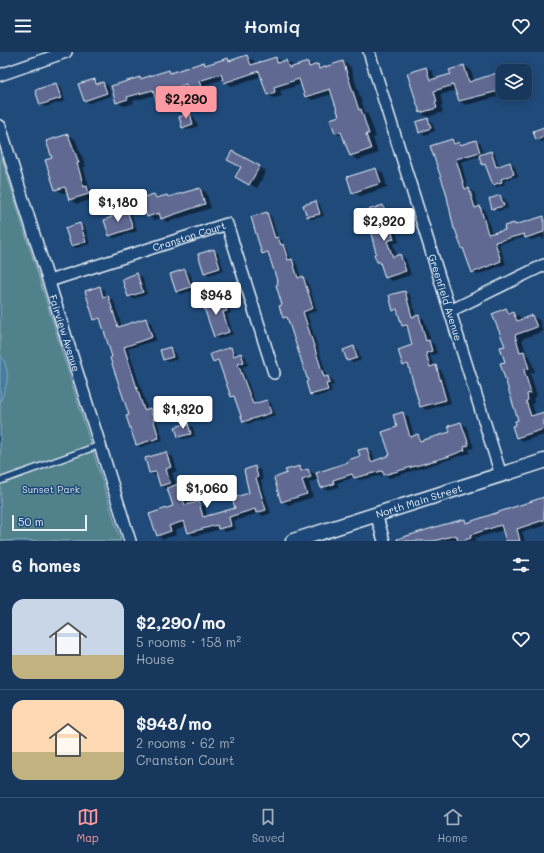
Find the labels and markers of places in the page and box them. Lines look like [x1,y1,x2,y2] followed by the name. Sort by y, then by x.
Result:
[153,86,219,120] pin: $2,290
[85,189,151,223] pin: $1,180
[351,208,417,242] pin: $2,920
[192,282,240,316] pin: $948
[150,396,216,430] pin: $1,320
[174,475,240,509] pin: $1,060

